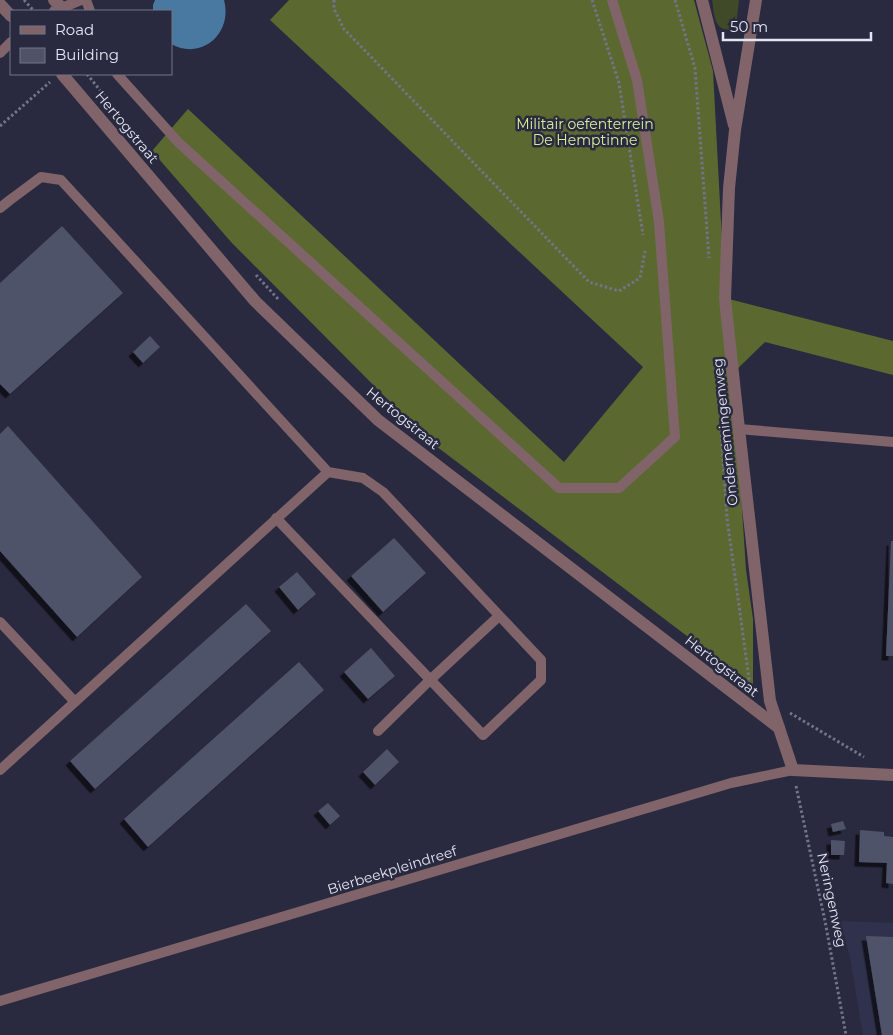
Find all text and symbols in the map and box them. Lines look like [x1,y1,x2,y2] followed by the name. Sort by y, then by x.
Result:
[10,10,172,75] legend
[723,10,870,42] scale bar
[730,17,768,36] text: 50 m
[55,20,94,39] text: Road
[55,45,119,64] text: Building
[91,87,163,167] street label: Hertogstraat
[516,115,654,149] park label: Militair oefenterrein De Hemptinne
[708,357,742,507] street label: Ondernemingenweg
[363,383,444,453] street label: Hertogstraat
[681,631,763,701] street label: Hertogstraat
[325,841,460,898] street label: Bierbeekpleindreef
[813,851,851,949] street label: Neringenweg

